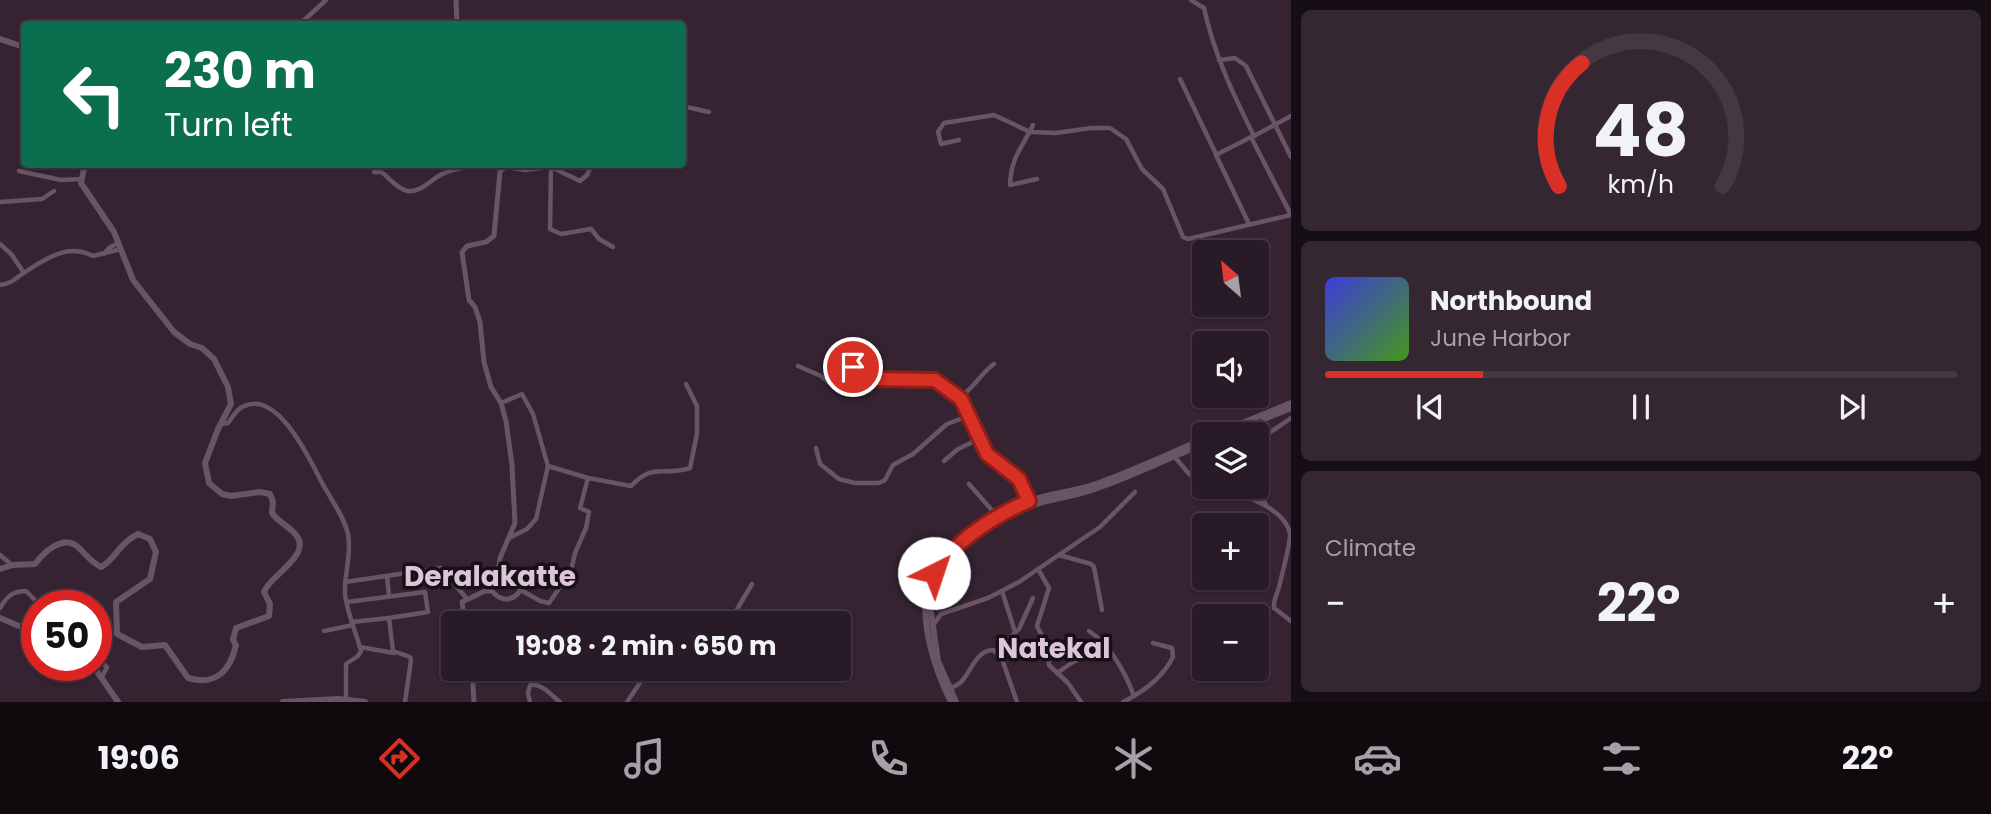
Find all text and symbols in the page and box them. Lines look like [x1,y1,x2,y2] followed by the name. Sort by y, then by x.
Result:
[164,37,316,105] text: 230 m
[49,49,140,140] icon: left
[1593,81,1689,182] text: 48
[164,102,293,147] text: Turn left
[1608,167,1674,202] text: km/h
[1192,240,1269,317] north arrow
[1192,240,1269,681] map controls
[1430,283,1592,319] text: Northbound
[1430,322,1571,354] text: June Harbor
[1192,331,1269,408] button: sound
[823,337,883,397] pin
[834,348,872,386] icon: arrive
[1411,388,1449,426] icon: previous
[1622,388,1660,426] icon: pause
[1833,388,1871,426] icon: next
[1192,422,1269,499] button: layers
[1192,513,1269,590] button: +
[1325,532,1416,564] text: Climate
[897,536,971,610] position arrow
[404,557,576,596] district label: Deralakatte
[1597,567,1680,640] text: 22°
[1325,577,1346,630] text: −
[1931,577,1957,630] text: +
[21,590,112,681] speed limit sign: 50
[1192,604,1269,681] button: −
[515,628,777,664] text: 19:08 · 2 min · 650 m
[997,629,1111,668] district label: Natekal
[375,734,424,783] icon: directions
[620,734,669,783] icon: music
[864,734,913,783] icon: phone
[1109,734,1158,783] icon: climate
[1353,734,1402,783] icon: car
[1597,734,1646,783] icon: filters
[98,735,180,780] text: 19:06
[1842,735,1893,780] text: 22°

